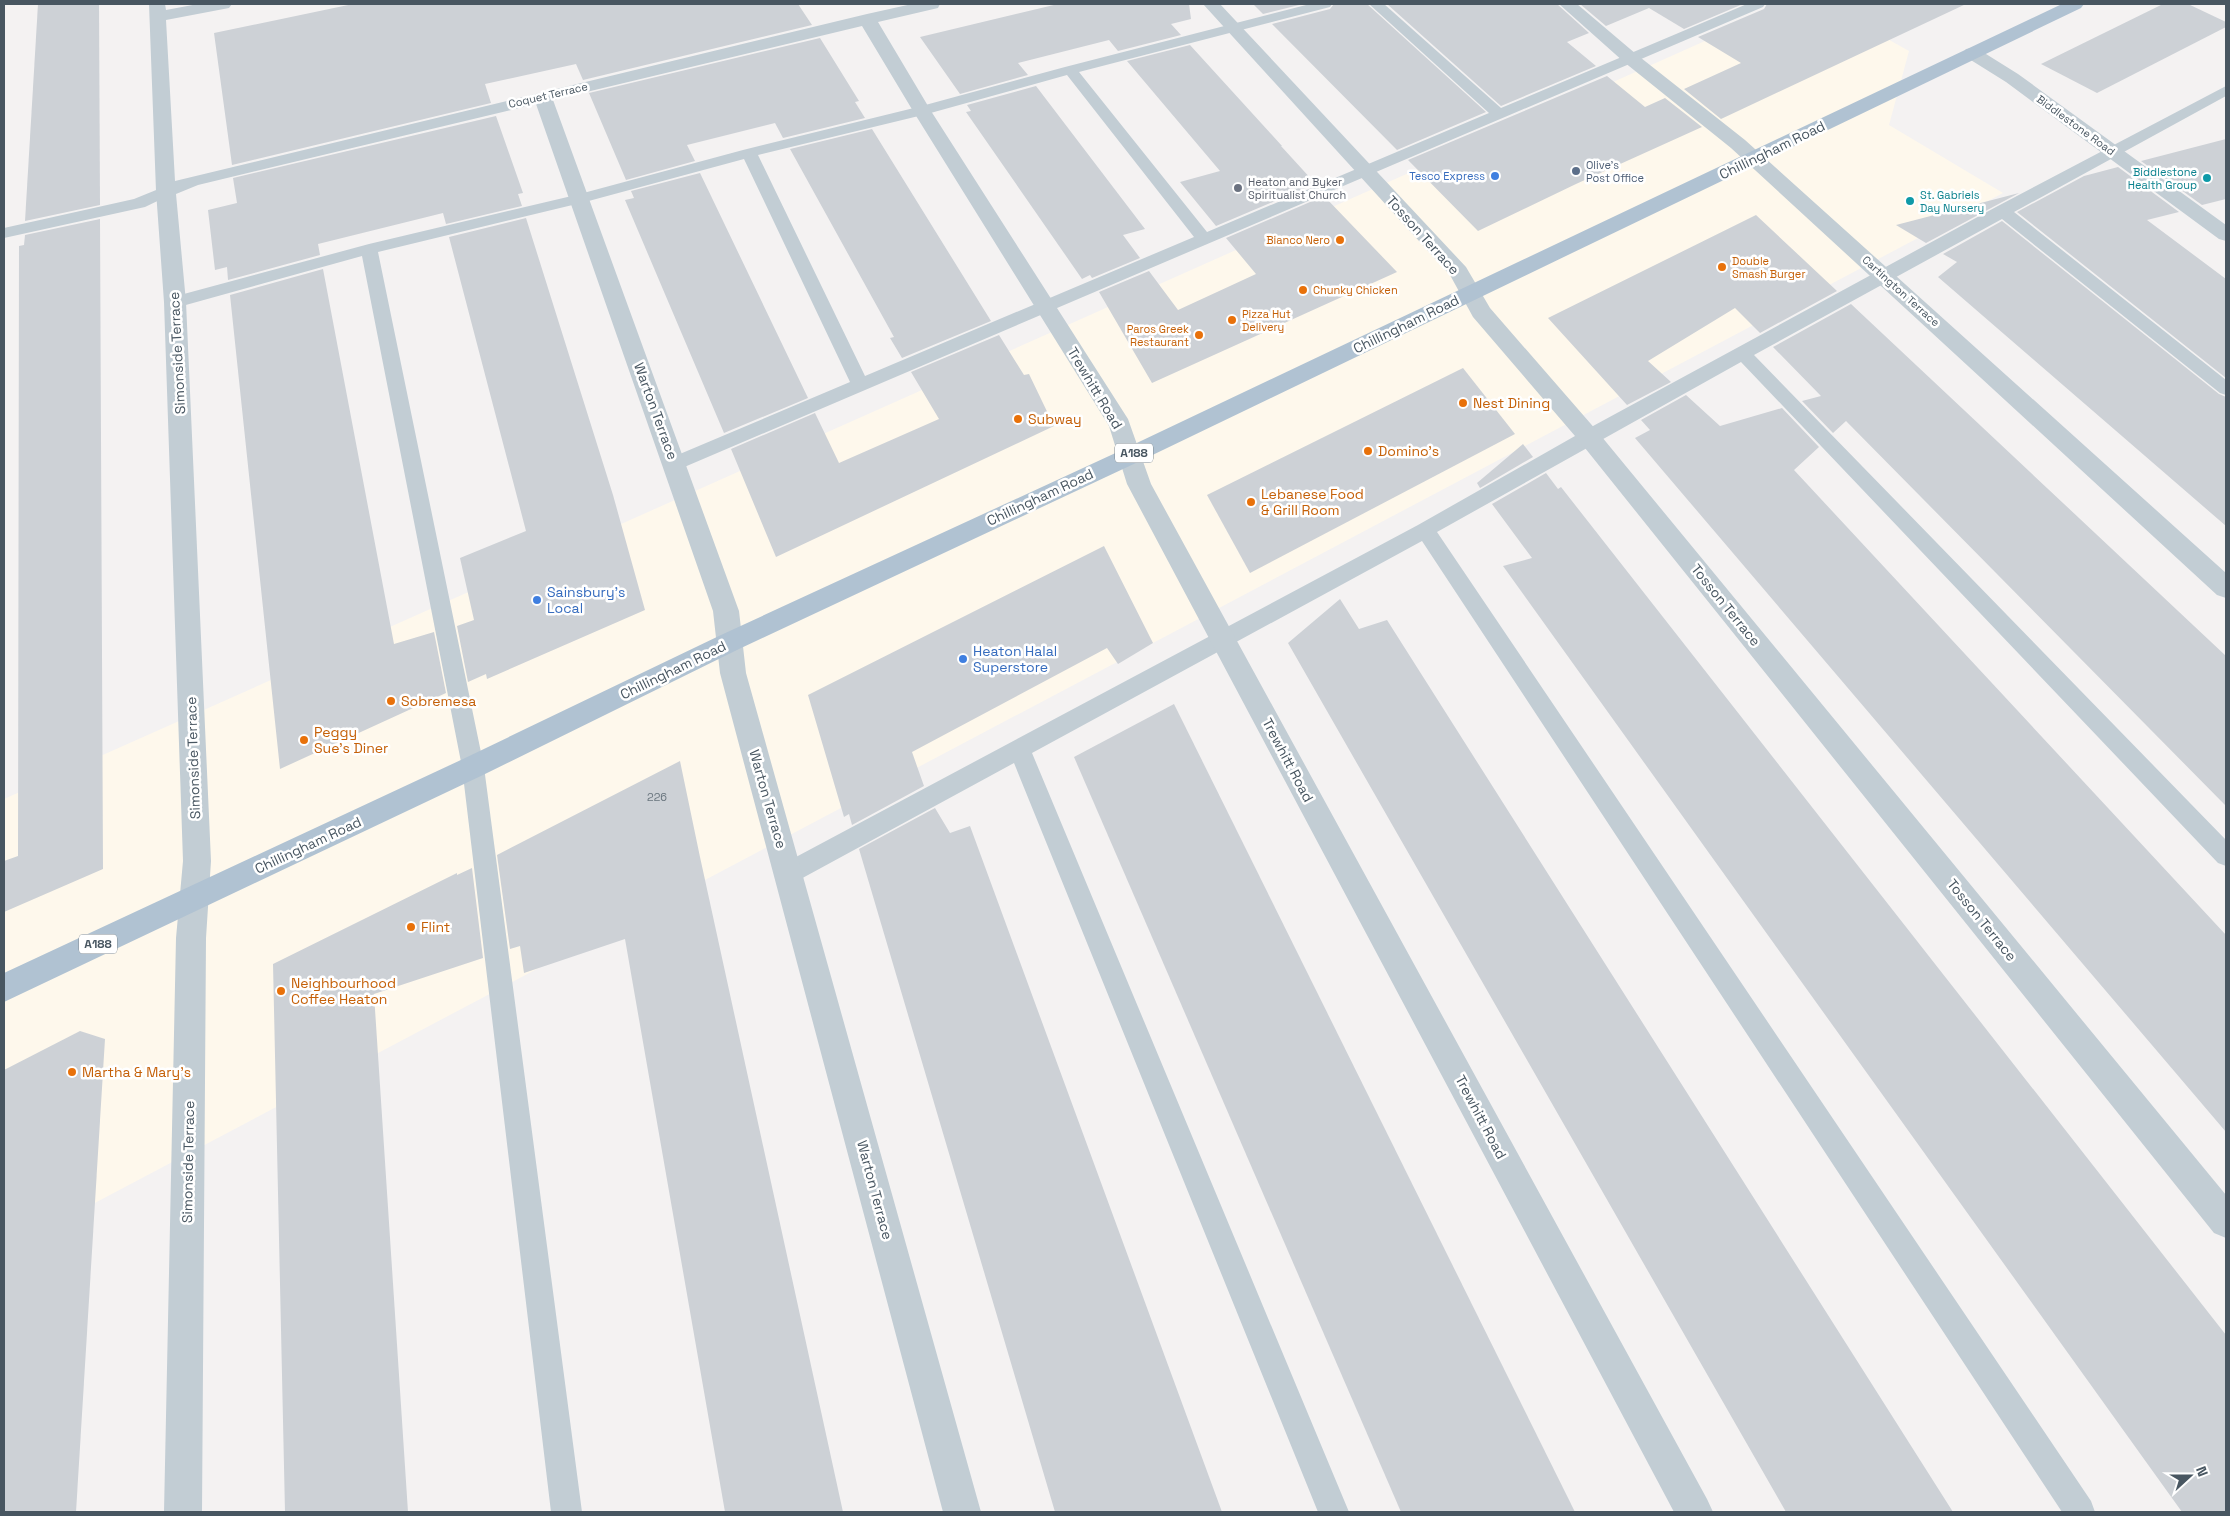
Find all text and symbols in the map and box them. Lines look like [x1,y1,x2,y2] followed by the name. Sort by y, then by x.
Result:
[507,79,589,111] street label: Coquet Terrace
[2034,92,2118,158] street label: Biddlestone Road
[1716,117,1828,183] street label: Chillingham Road
[1586,158,1644,185] place label: Olive's Post Office
[1570,165,1582,177] marker: Olive's Post Office
[2128,165,2197,192] place label: Biddlestone Health Group
[1409,169,1485,183] place label: Tesco Express
[1489,170,1501,182] marker: Tesco Express
[2201,172,2213,184] marker: Biddlestone Health Group
[1248,175,1346,202] place label: Heaton and Byker Spiritualist Church
[1232,182,1244,194] marker: Heaton and Byker Spiritualist Church
[1920,188,1984,215] place label: St. Gabriels Day Nursery
[1383,192,1463,278] street label: Tosson Terrace
[1904,195,1916,207] marker: St. Gabriels Day Nursery
[1266,233,1330,247] place label: Bianco Nero
[1334,234,1346,246] marker: Bianco Nero
[1859,253,1943,329] street label: Cartington Terrace
[1732,254,1806,281] place label: Double Smash Burger
[1716,261,1728,273] marker: Double Smash Burger
[1313,283,1398,297] place label: Chunky Chicken
[1297,284,1309,296] marker: Chunky Chicken
[165,291,189,415] street label: Simonside Terrace
[1350,291,1462,357] street label: Chillingham Road
[1242,307,1291,334] place label: Pizza Hut Delivery
[1226,314,1238,326] marker: Pizza Hut Delivery
[1127,322,1189,349] place label: Paros Greek Restaurant
[1193,329,1205,341] marker: Paros Greek Restaurant
[1063,344,1127,432] street label: Trewhitt Road
[630,360,682,462] street label: Warton Terrace
[1473,394,1550,412] place label: Nest Dining
[1457,397,1469,409] marker: Nest Dining
[1028,410,1082,428] place label: Subway
[1012,413,1024,425] marker: Subway
[1378,442,1439,460] place label: Domino's
[1115,443,1153,462] road number: A188
[1362,445,1374,457] marker: Domino's
[984,464,1096,530] street label: Chillingham Road
[1261,485,1364,519] place label: Lebanese Food & Grill Room
[1245,496,1257,508] marker: Lebanese Food & Grill Room
[1687,560,1765,650] street label: Tosson Terrace
[547,583,625,617] place label: Sainsbury's Local
[531,594,543,606] marker: Sainsbury's Local
[617,637,729,703] street label: Chillingham Road
[973,642,1057,676] place label: Heaton Halal Superstore
[957,653,969,665] marker: Heaton Halal Superstore
[401,692,476,710] place label: Sobremesa
[385,695,397,707] marker: Sobremesa
[182,696,204,820] street label: Simonside Terrace
[1258,715,1318,805] street label: Trewhitt Road
[314,723,388,757] place label: Peggy Sue's Diner
[298,734,310,746] marker: Peggy Sue's Diner
[745,747,791,851] street label: Warton Terrace
[647,790,667,804] house number: 226
[252,812,364,878] street label: Chillingham Road
[1943,875,2021,965] street label: Tosson Terrace
[421,918,450,936] place label: Flint
[405,921,417,933] marker: Flint
[79,934,117,954] road number: A188
[291,974,396,1008] place label: Neighbourhood Coffee Heaton
[275,985,287,997] marker: Neighbourhood Coffee Heaton
[82,1063,191,1081] place label: Martha & Mary's
[66,1066,78,1078] marker: Martha & Mary's
[1451,1072,1511,1162] street label: Trewhitt Road
[178,1101,198,1223] street label: Simonside Terrace
[853,1138,897,1242] street label: Warton Terrace
[2165,1451,2215,1501] north arrow
[2192,1464,2212,1479] text: N

